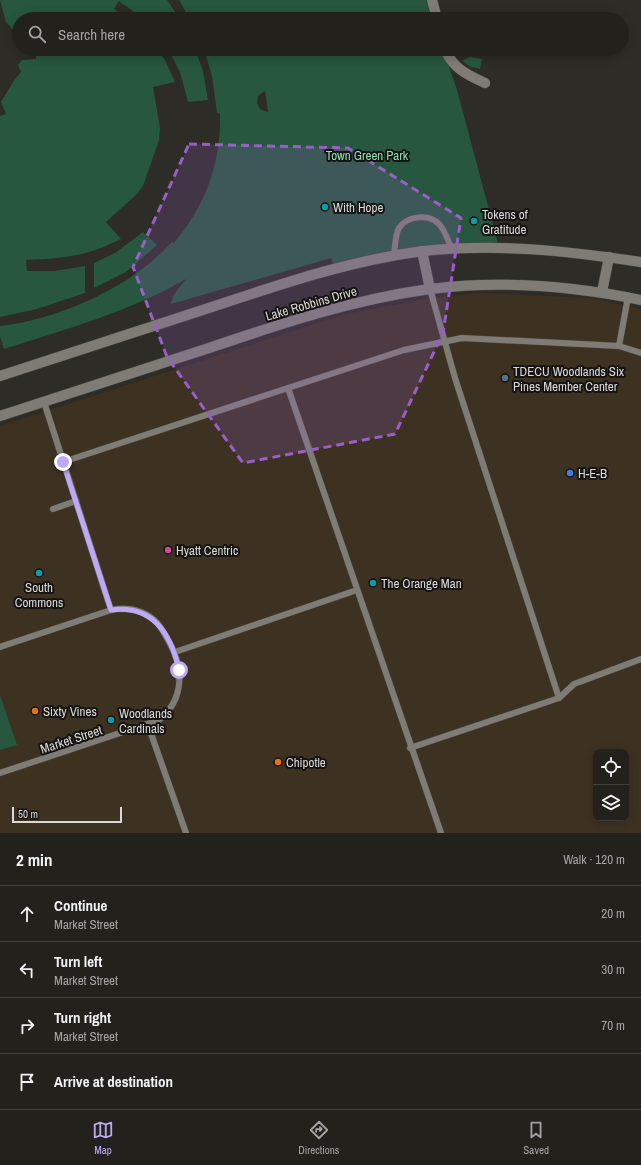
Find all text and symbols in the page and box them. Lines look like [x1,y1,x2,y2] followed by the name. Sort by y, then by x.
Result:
[12,12,629,56] search box
[26,23,48,45] icon: search
[58,24,125,45] text: Search here
[326,147,409,164] park label: Town Green Park
[333,199,383,216] place label: With Hope
[320,202,330,212] marker: With Hope
[482,206,528,238] place label: Tokens of Gratitude
[469,216,479,226] marker: Tokens of Gratitude
[264,282,359,325] street label: Lake Robbins Drive
[513,363,625,395] place label: TDECU Woodlands Six Pines Member Center
[500,373,510,383] marker: TDECU Woodlands Six Pines Member Center
[54,453,72,471] route end
[578,465,607,482] place label: H-E-B
[565,468,575,478] marker: H-E-B
[176,542,238,559] place label: Hyatt Centric
[163,545,173,555] marker: Hyatt Centric
[34,568,44,578] marker: South Commons
[381,575,462,592] place label: The Orange Man
[368,578,378,588] marker: The Orange Man
[15,579,63,611] place label: South Commons
[170,661,188,679] route start
[43,703,97,720] place label: Sixty Vines
[119,705,172,737] place label: Woodlands Cardinals
[30,706,40,716] marker: Sixty Vines
[106,715,116,725] marker: Woodlands Cardinals
[38,721,104,757] street label: Market Street
[593,749,629,821] map controls
[593,749,629,785] button: locate
[286,754,326,771] place label: Chipotle
[273,757,283,767] marker: Chipotle
[593,785,629,821] button: layers
[12,805,122,824] scale bar
[18,807,38,821] text: 50 m
[16,848,52,871] text: 2 min
[563,851,625,868] text: Walk · 120 m
[54,895,107,916] text: Continue
[16,903,38,925] icon: ahead
[601,905,625,922] text: 20 m
[54,916,118,933] text: Market Street
[54,951,102,972] text: Turn left
[16,959,38,981] icon: left
[601,961,625,978] text: 30 m
[54,972,118,989] text: Market Street
[54,1007,111,1028] text: Turn right
[16,1015,38,1037] icon: right
[601,1017,625,1034] text: 70 m
[54,1028,118,1045] text: Market Street
[16,1071,38,1093] icon: arrive
[54,1071,173,1092] text: Arrive at destination
[92,1119,114,1157] tab: Map
[298,1119,339,1157] tab: Directions
[523,1119,549,1157] tab: Saved

